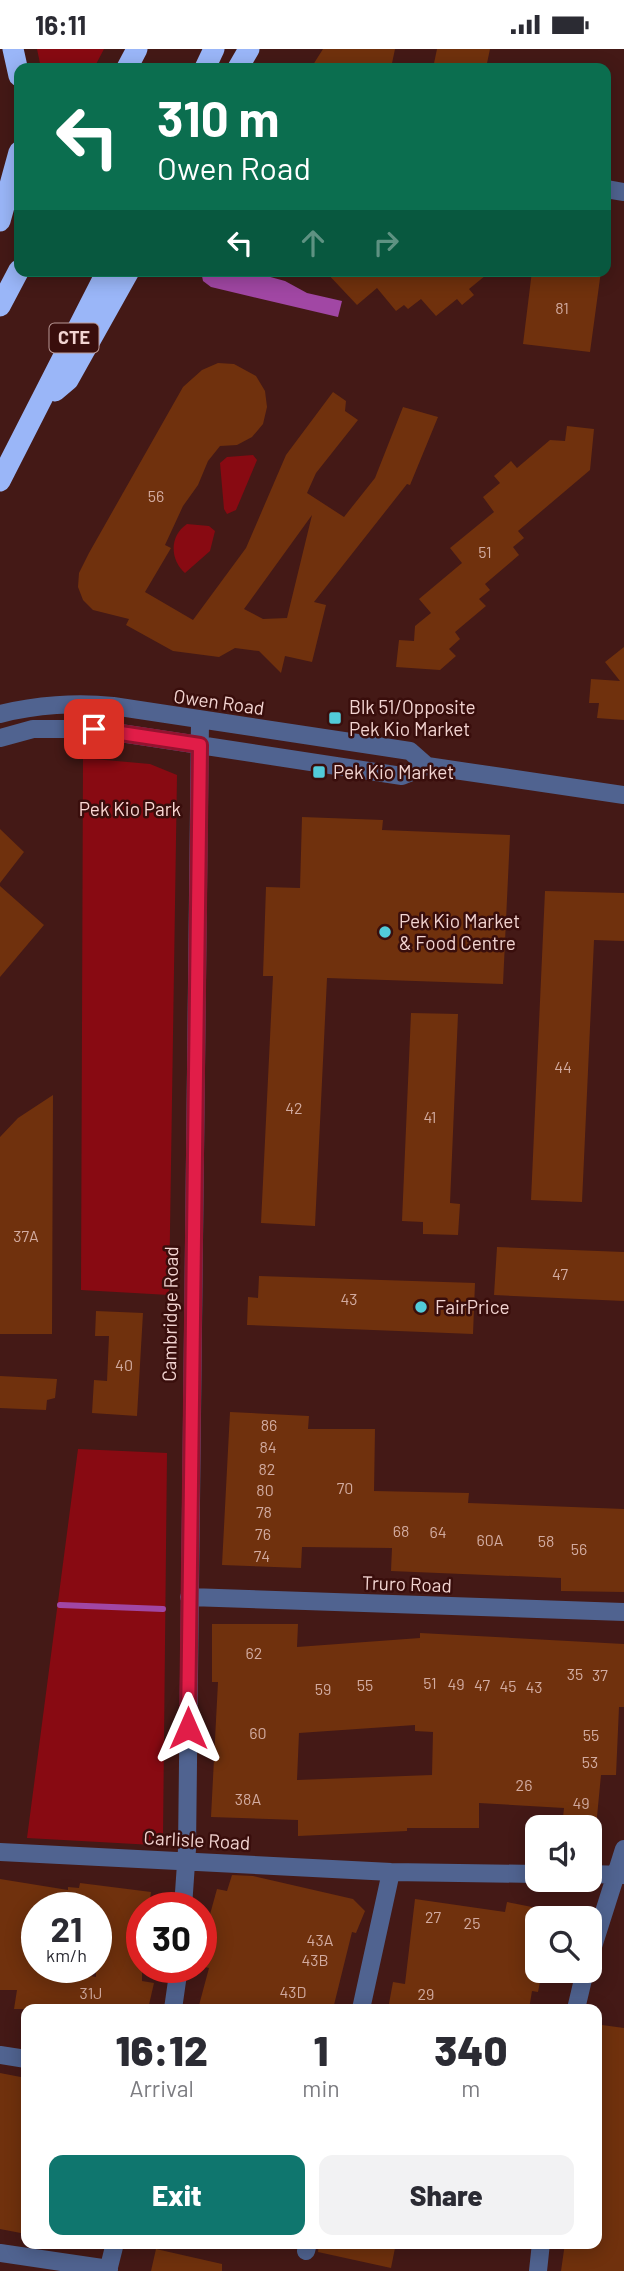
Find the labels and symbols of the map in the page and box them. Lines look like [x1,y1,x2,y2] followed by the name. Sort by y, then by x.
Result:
[555,298,569,317] house number: 81
[50,323,98,353] road number: CTE
[148,486,164,505] house number: 56
[478,542,492,561] house number: 51
[172,684,266,719] street label: Owen Road
[349,695,476,740] place label: Blk 51/Opposite Pek Kio Market
[64,699,124,759] pin
[327,710,343,726] marker: Blk 51/Opposite Pek Kio Market
[333,760,454,783] place label: Pek Kio Market
[311,764,327,780] marker: Pek Kio Market
[79,797,181,820] park label: Pek Kio Park
[399,909,520,954] place label: Pek Kio Market & Food Centre
[377,924,393,940] marker: Pek Kio Market & Food Centre
[554,1057,572,1076] house number: 44
[285,1098,303,1117] house number: 42
[424,1107,436,1126] house number: 41
[13,1226,39,1245] house number: 37A
[157,1246,182,1382] street label: Cambridge Road
[552,1264,568,1283] house number: 47
[340,1289,358,1308] house number: 43
[435,1295,510,1318] place label: FairPrice
[413,1299,429,1315] marker: FairPrice
[115,1355,133,1374] house number: 40
[261,1415,277,1434] house number: 86
[259,1437,277,1456] house number: 84
[259,1459,275,1478] house number: 82
[337,1478,353,1497] house number: 70
[256,1480,274,1499] house number: 80
[256,1502,272,1521] house number: 78
[393,1521,409,1540] house number: 68
[429,1522,447,1541] house number: 64
[255,1524,271,1543] house number: 76
[477,1530,504,1549] house number: 60A
[538,1531,554,1550] house number: 58
[571,1539,587,1558] house number: 56
[254,1546,270,1565] house number: 74
[362,1570,452,1597] street label: Truro Road
[246,1643,262,1662] house number: 62
[567,1664,583,1683] house number: 35
[592,1665,608,1684] house number: 37
[423,1673,437,1692] house number: 51
[447,1674,465,1693] house number: 49
[357,1675,373,1694] house number: 55
[474,1675,490,1694] house number: 47
[499,1676,517,1695] house number: 45
[525,1677,543,1696] house number: 43
[315,1679,331,1698] house number: 59
[151,1691,225,1765] position arrow
[249,1723,267,1742] house number: 60
[583,1725,599,1744] house number: 55
[582,1752,598,1771] house number: 53
[516,1775,532,1794] house number: 26
[235,1789,261,1808] house number: 38A
[572,1793,590,1812] house number: 49
[143,1825,251,1854] street label: Carlisle Road
[126,1892,217,1983] speed limit sign: 30
[425,1907,441,1926] house number: 27
[464,1913,480,1932] house number: 25
[307,1930,334,1949] house number: 43A
[301,1950,329,1969] house number: 43B
[280,1982,306,2001] house number: 43D
[80,1983,102,2002] house number: 31J
[418,1984,434,2003] house number: 29

